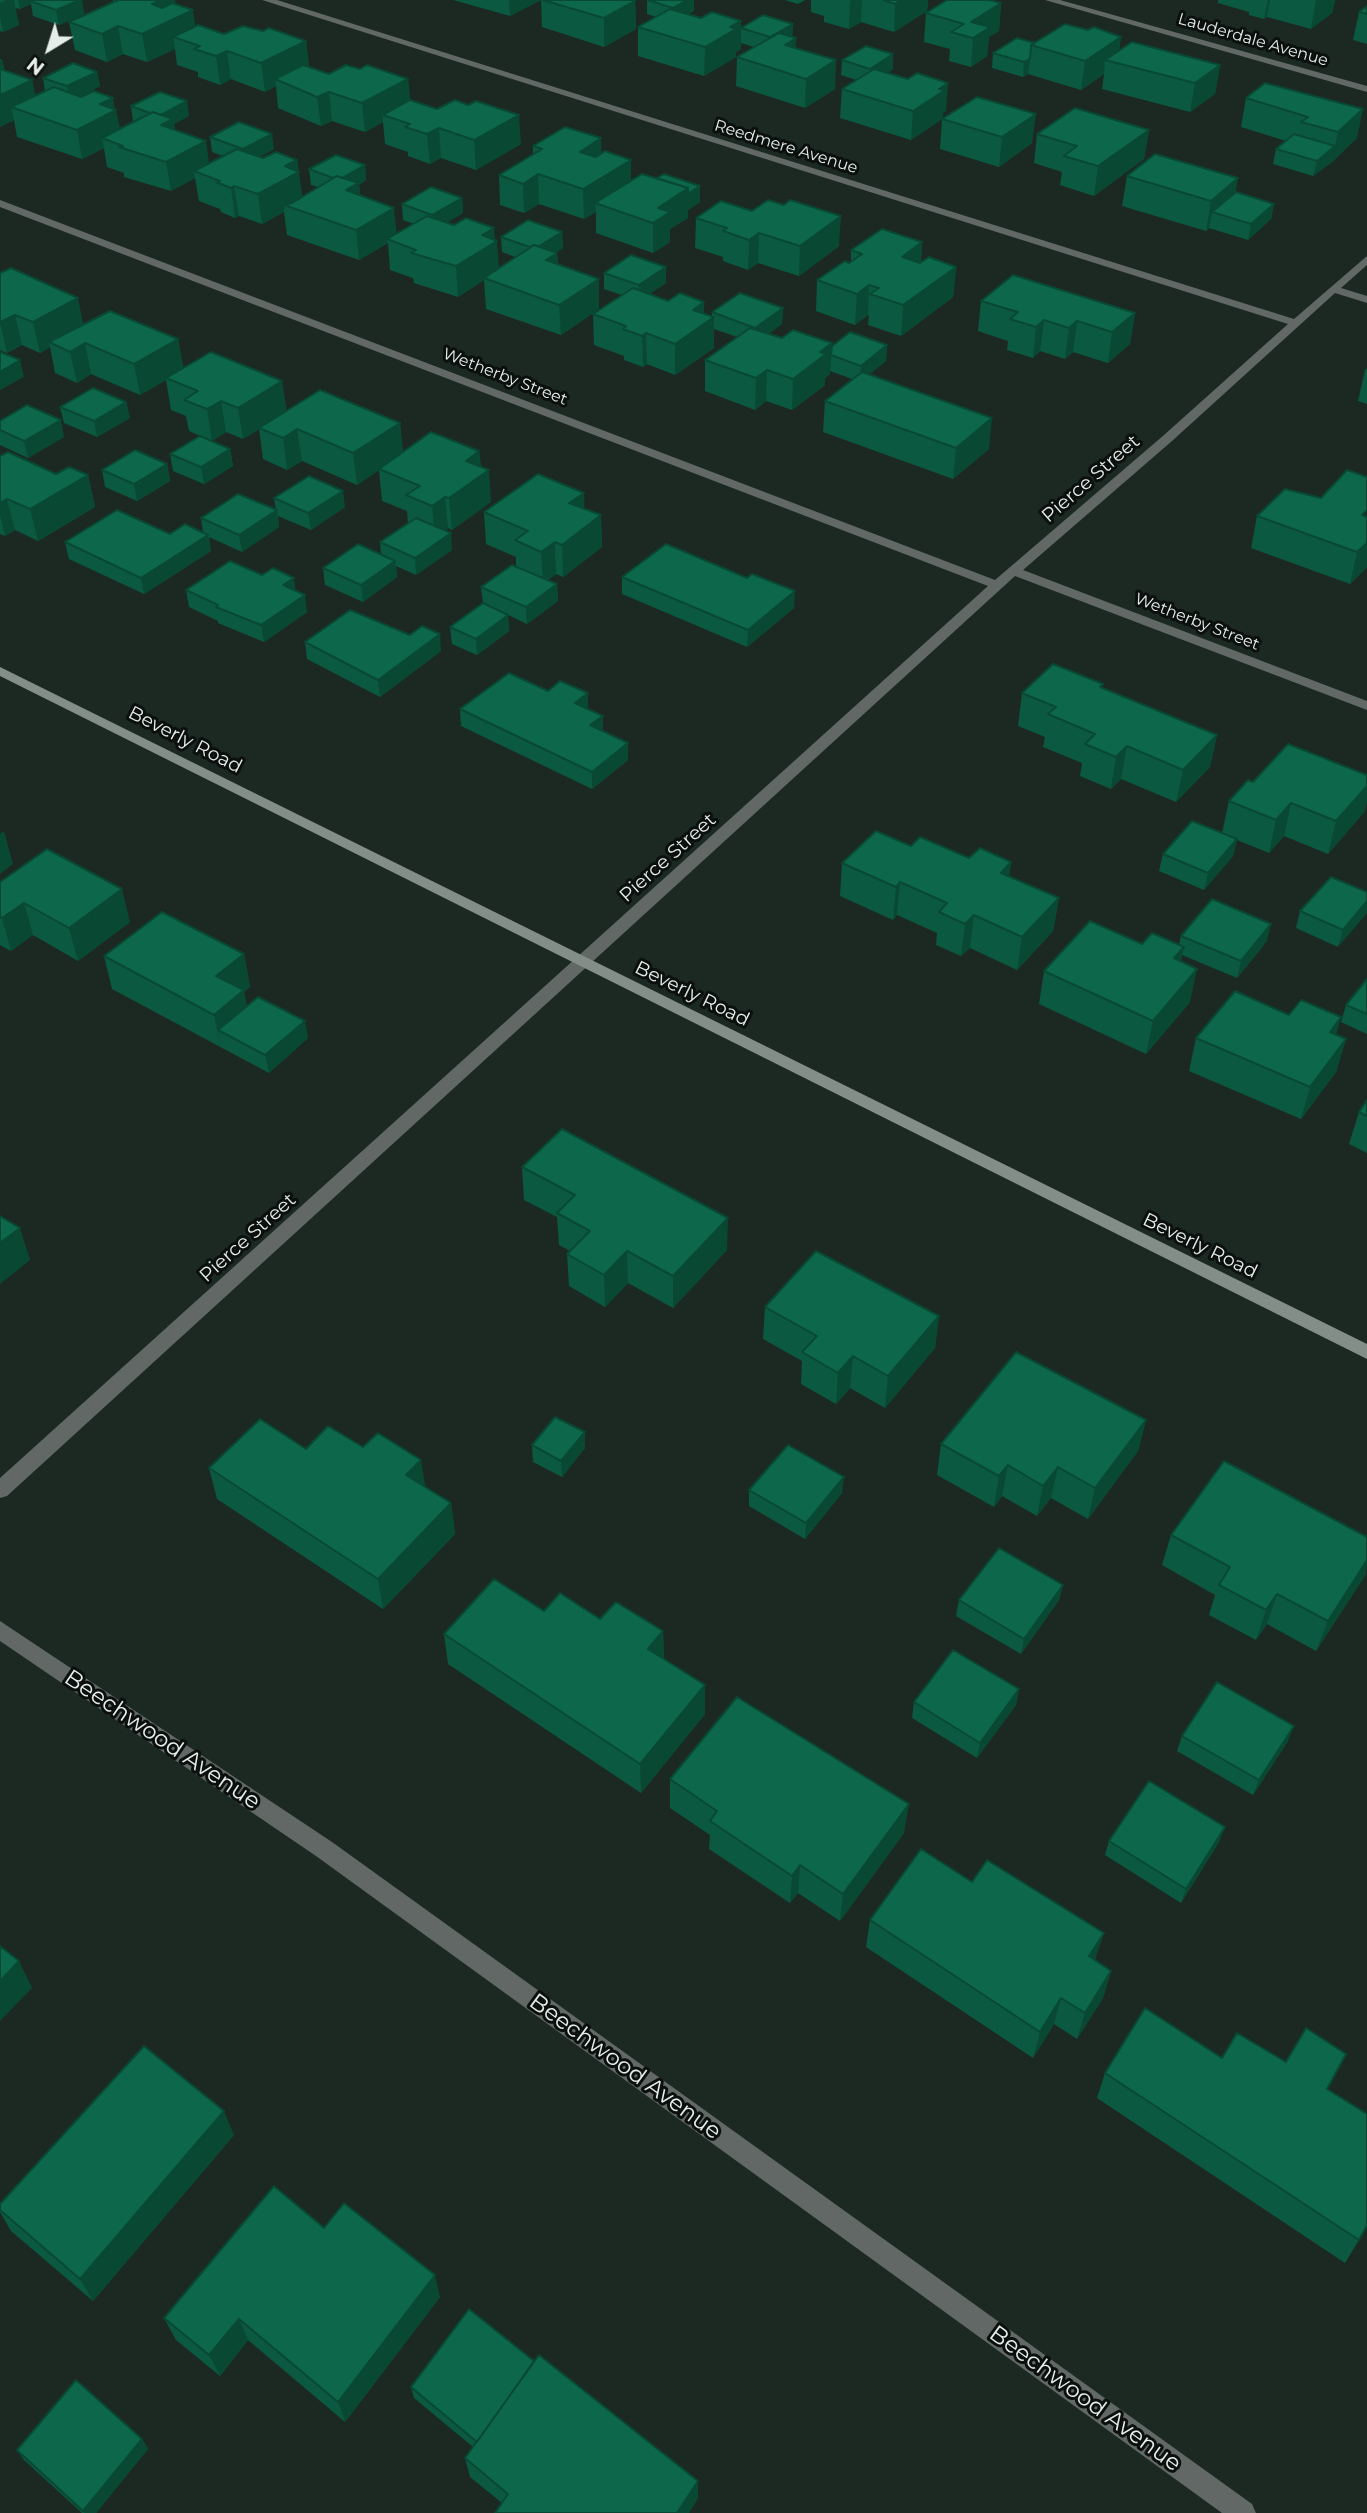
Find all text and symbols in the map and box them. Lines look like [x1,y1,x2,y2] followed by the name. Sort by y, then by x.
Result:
[1176,9,1330,71] street label: Lauderdale Avenue
[14,14,84,84] north arrow
[23,52,49,80] text: N
[712,116,860,178] street label: Reedmere Avenue
[440,344,570,410] street label: Wetherby Street
[1037,430,1145,528] street label: Pierce Street
[1132,589,1262,655] street label: Wetherby Street
[124,702,246,778] street label: Beverly Road
[615,809,721,907] street label: Pierce Street
[631,956,753,1032] street label: Beverly Road
[195,1189,301,1287] street label: Pierce Street
[1139,1208,1261,1284] street label: Beverly Road
[59,1664,265,1816] street label: Beechwood Avenue
[524,1988,726,2146] street label: Beechwood Avenue
[984,2320,1186,2478] street label: Beechwood Avenue

